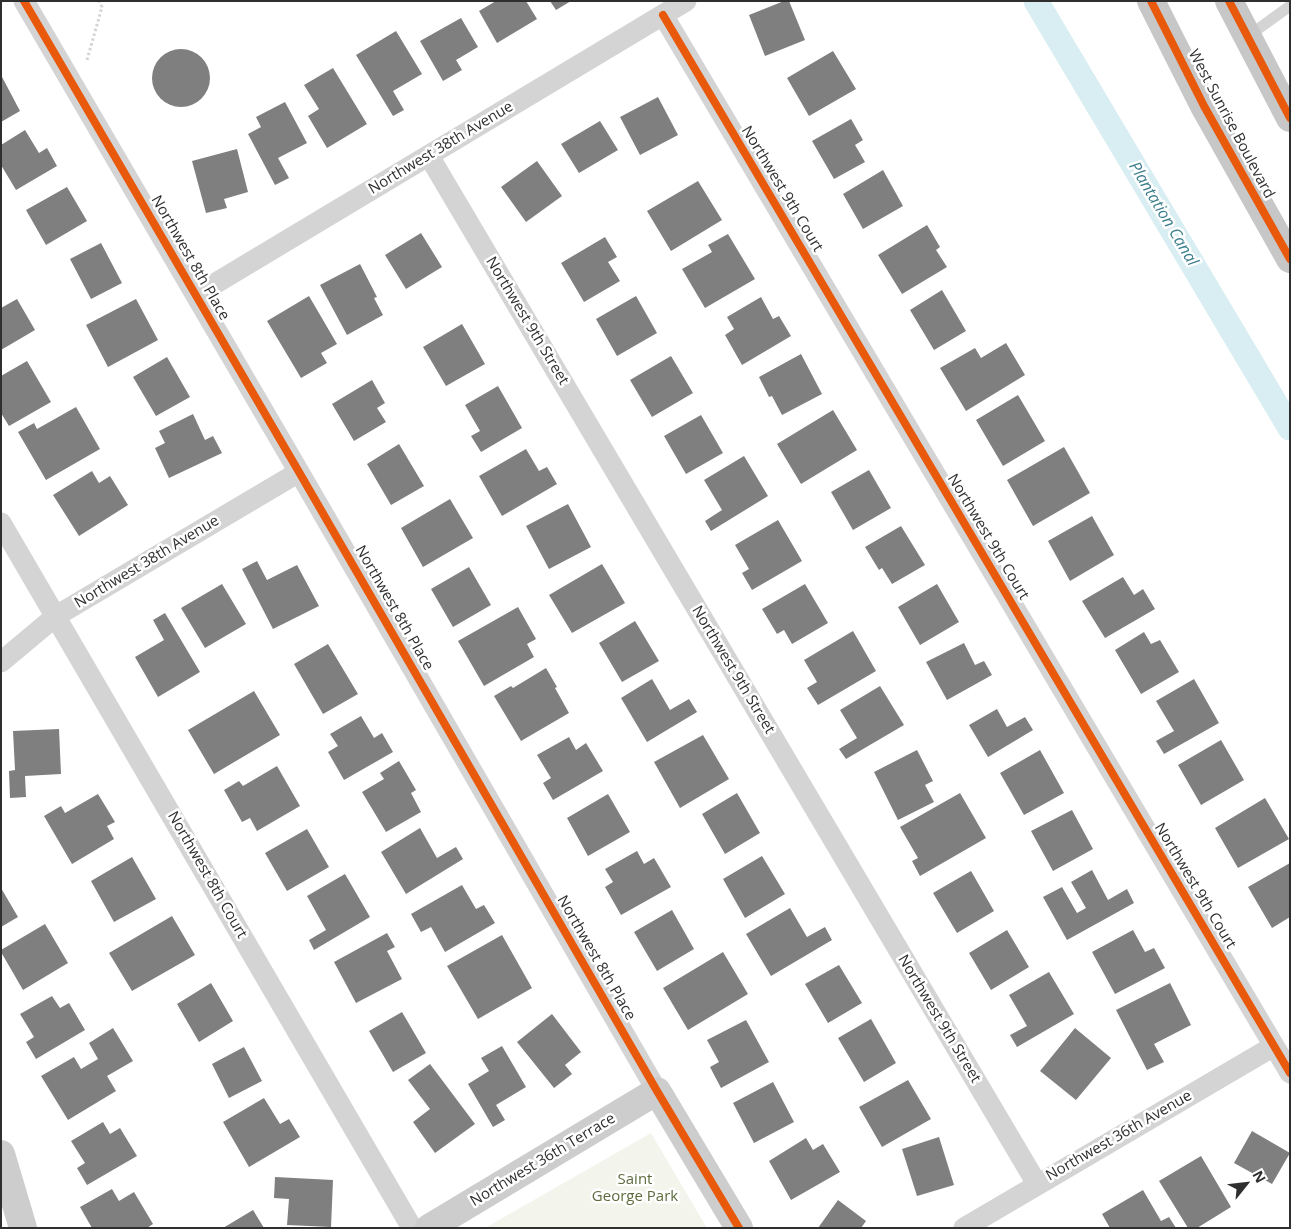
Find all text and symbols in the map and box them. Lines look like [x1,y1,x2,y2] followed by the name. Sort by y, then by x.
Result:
[1184,47,1278,201] street label: West Sunrise Boulevard
[366,98,516,198] street label: Northwest 38th Avenue
[737,123,827,255] street label: Northwest 9th Court
[1124,158,1202,270] water label: Plantation Canal
[147,192,233,324] street label: Northwest 8th Place
[482,254,572,388] street label: Northwest 9th Street
[943,471,1033,603] street label: Northwest 9th Court
[72,512,222,612] street label: Northwest 38th Avenue
[351,542,437,674] street label: Northwest 8th Place
[688,603,778,737] street label: Northwest 9th Street
[163,808,251,942] street label: Northwest 8th Court
[1150,820,1240,952] street label: Northwest 9th Court
[553,892,639,1024] street label: Northwest 8th Place
[894,952,984,1086] street label: Northwest 9th Street
[1043,1087,1195,1185] street label: Northwest 36th Avenue
[467,1110,619,1210] street label: Northwest 36th Terrace
[1221,1159,1271,1209] north arrow
[1248,1167,1271,1186] text: N
[592,1171,678,1206] park label: Saint George Park

